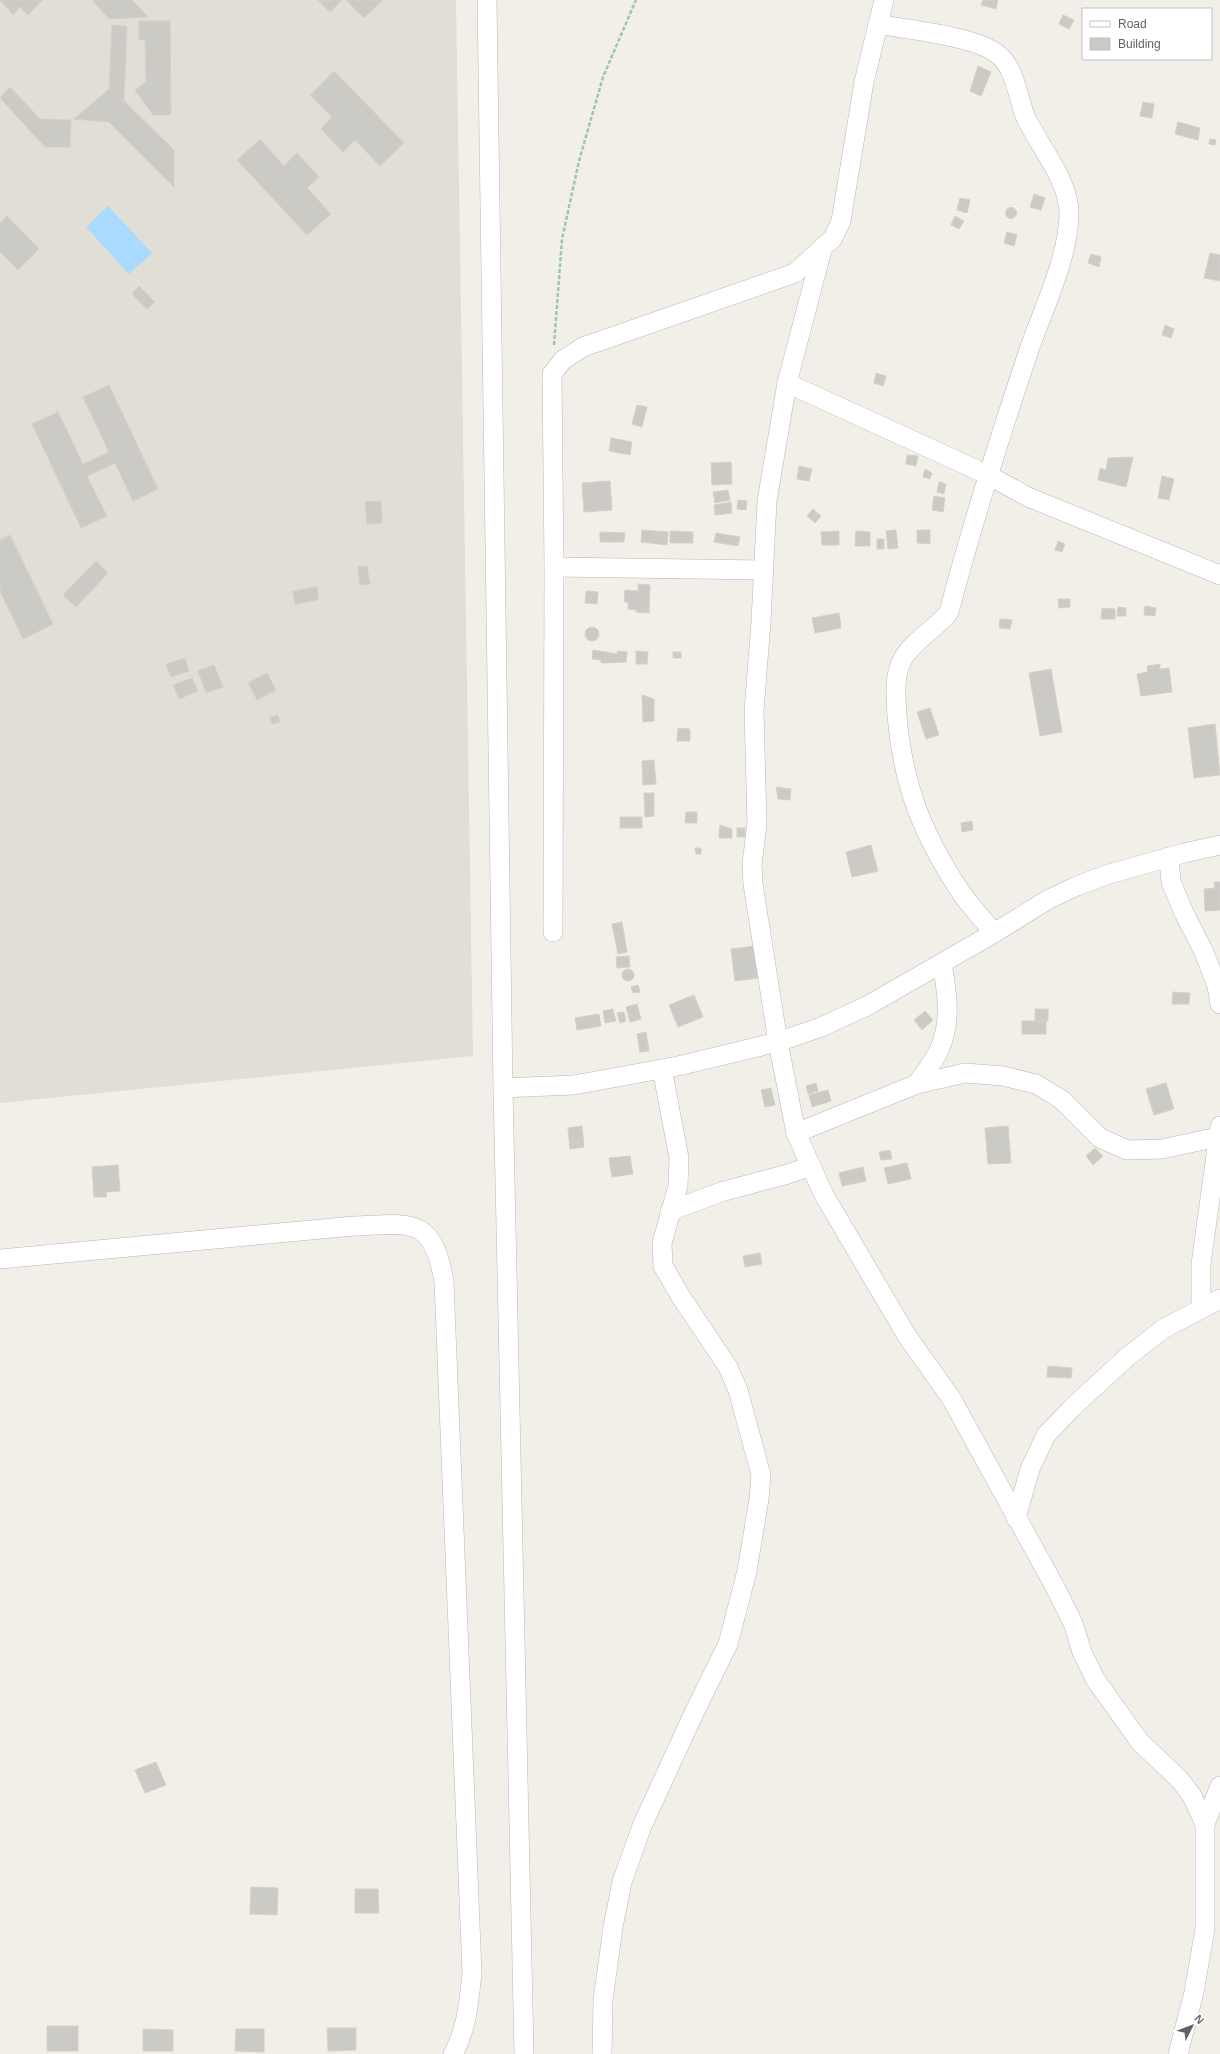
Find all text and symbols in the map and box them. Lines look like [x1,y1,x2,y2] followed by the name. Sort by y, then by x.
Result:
[1082,8,1212,60] legend
[1118,17,1147,31] text: Road
[1118,37,1161,51] text: Building
[1172,2006,1212,2046] north arrow
[1192,2012,1207,2026] text: N

